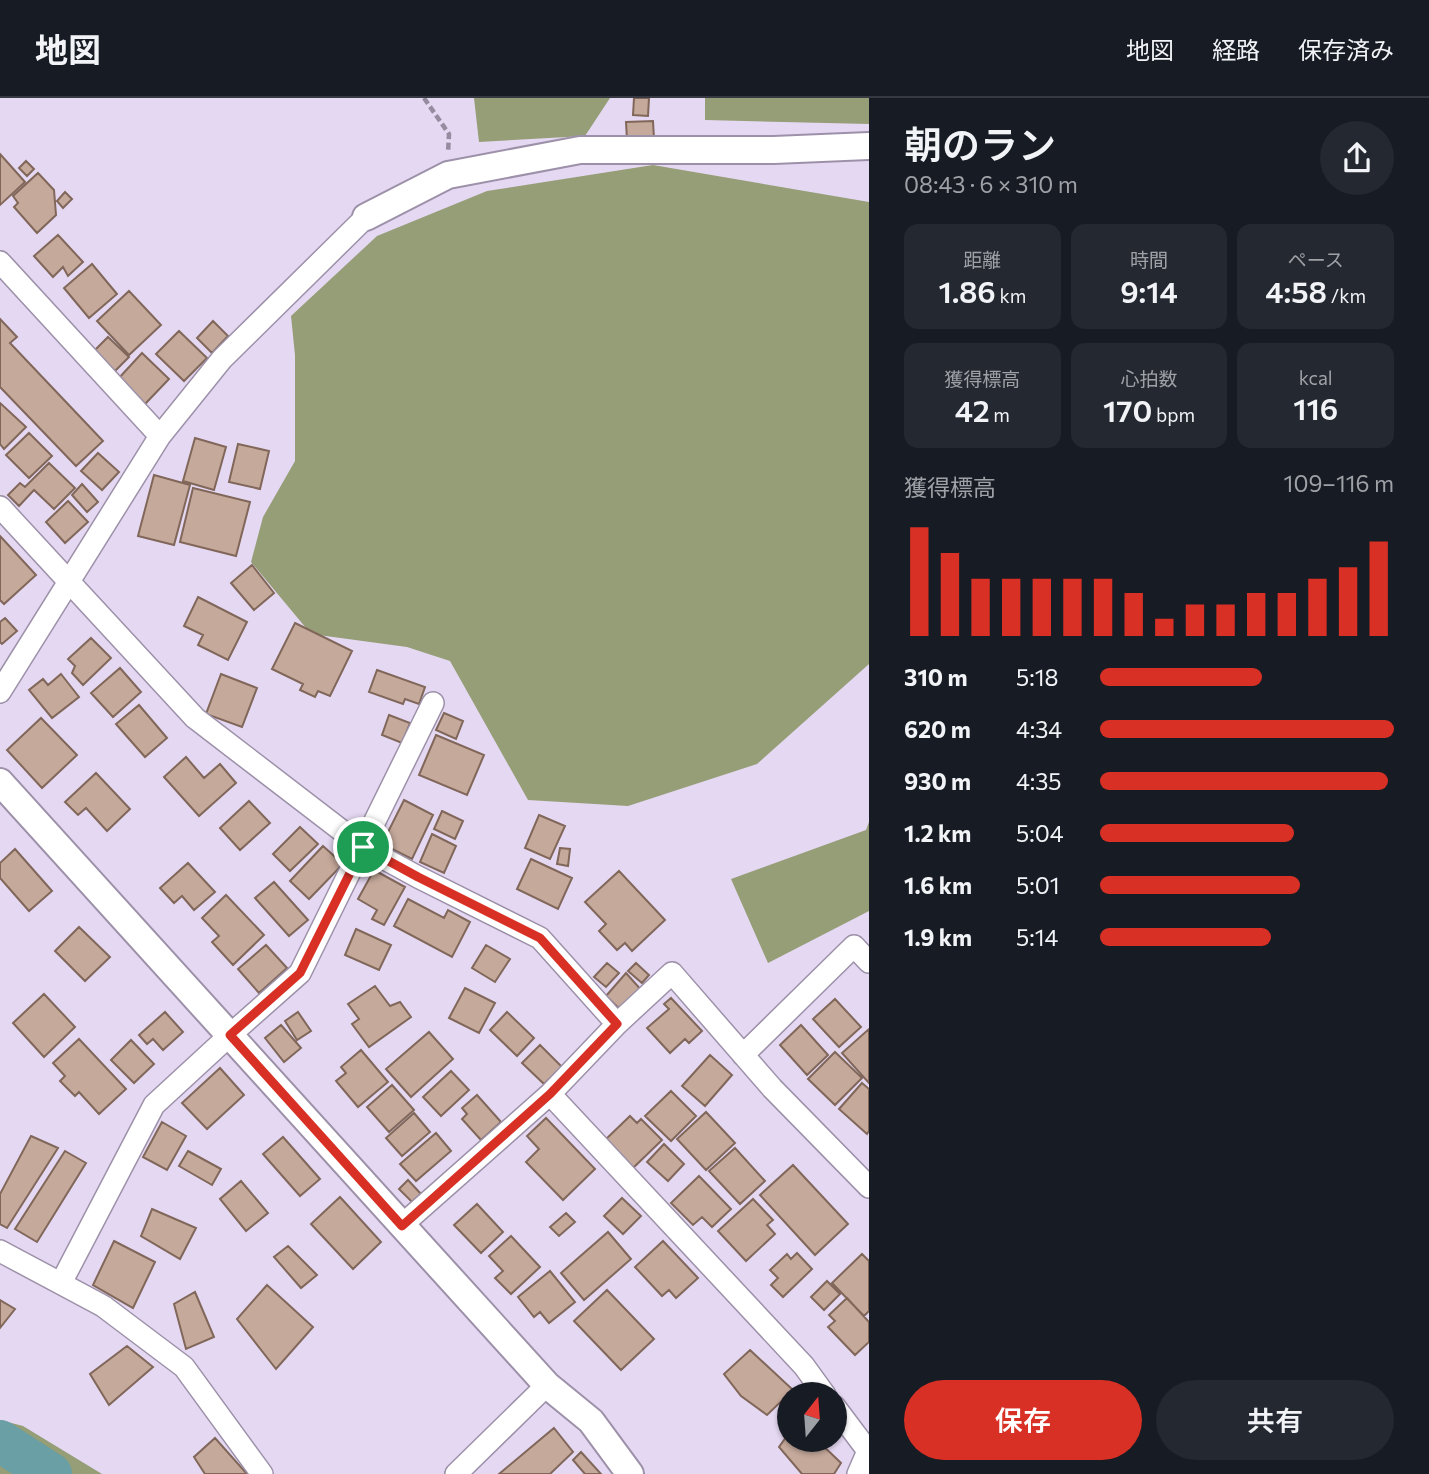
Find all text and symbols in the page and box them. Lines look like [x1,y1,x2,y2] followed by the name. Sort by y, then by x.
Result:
[35,28,101,69] text: 地図
[1126,35,1174,64] text: 地図
[1212,35,1260,64] text: 経路
[1298,35,1394,64] text: 保存済み
[904,120,1056,167] text: 朝のラン
[1320,121,1394,195] button: share
[904,170,1078,198] text: 08:43 · 6 × 310 m
[963,248,1001,271] text: 距離
[1130,248,1168,271] text: 時間
[1288,248,1344,271] text: ペース
[938,272,996,309] text: 1.86
[1120,272,1178,309] text: 9:14
[1265,272,1327,309] text: 4:58
[996,284,1026,307] text: km
[1327,284,1366,307] text: /km
[1299,366,1333,389] text: kcal
[944,367,1020,390] text: 獲得標高
[1120,367,1178,390] text: 心拍数
[1293,389,1338,426] text: 116
[955,391,990,428] text: 42
[1103,391,1152,428] text: 170
[990,403,1010,426] text: m
[1152,403,1195,426] text: bpm
[1284,469,1394,497] text: 109–116 m
[904,473,996,501] text: 獲得標高
[904,663,968,691] text: 310 m
[1016,663,1058,691] text: 5:18
[904,715,971,743] text: 620 m
[1016,715,1062,743] text: 4:34
[904,767,971,795] text: 930 m
[1016,767,1062,795] text: 4:35
[333,817,393,877] pin
[904,819,971,847] text: 1.2 km
[1016,819,1063,847] text: 5:04
[344,828,382,866] icon: arrive
[904,871,972,899] text: 1.6 km
[1016,871,1059,899] text: 5:01
[904,923,972,951] text: 1.9 km
[1016,923,1058,951] text: 5:14
[904,1380,1142,1460] button: 保存
[1156,1380,1394,1460] button: 共有
[777,1382,847,1452] north arrow
[777,1382,847,1452] map controls

